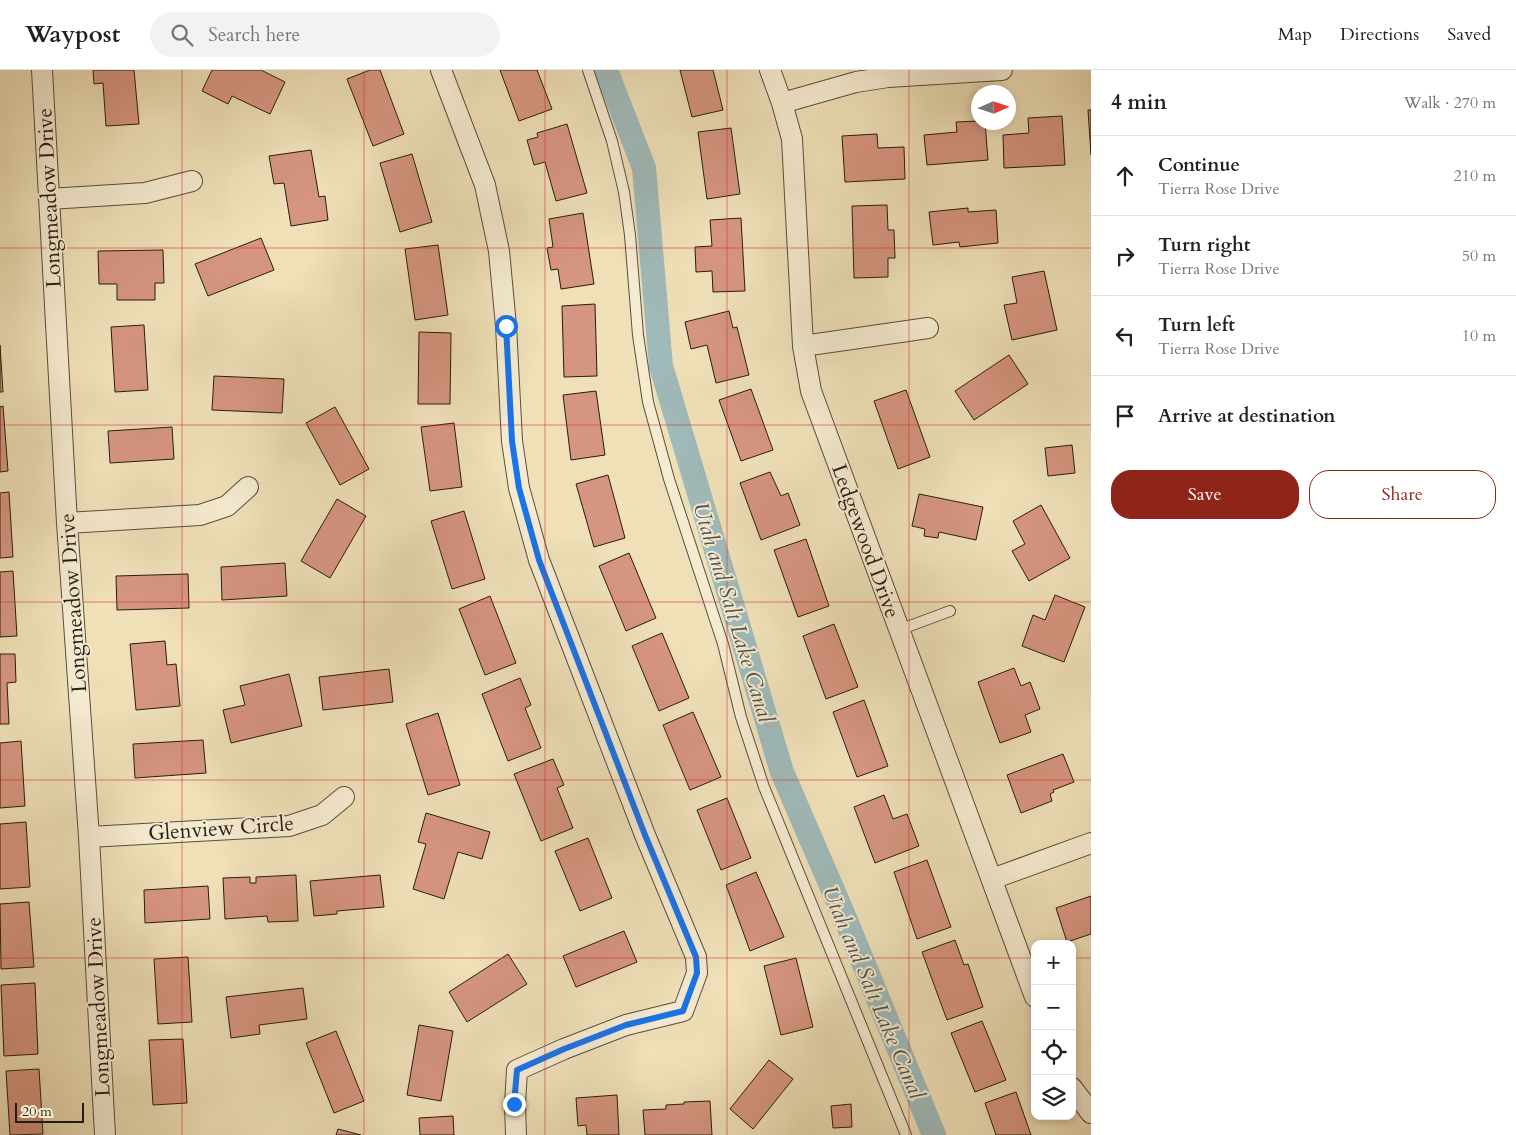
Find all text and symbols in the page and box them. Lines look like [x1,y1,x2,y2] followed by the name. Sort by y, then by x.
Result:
[150,12,500,57] search box
[25,18,120,51] text: Waypost
[168,21,196,49] icon: search
[208,22,300,48] text: Search here
[1278,22,1312,47] text: Map
[1340,22,1419,47] text: Directions
[1447,22,1491,47] text: Saved
[971,85,1016,130] north arrow
[1111,88,1167,117] text: 4 min
[1404,92,1496,114] text: Walk · 270 m
[30,107,69,289] street label: Longmeadow Drive
[1158,152,1240,178] text: Continue
[1111,162,1139,190] icon: ahead
[1454,165,1496,187] text: 210 m
[1158,178,1280,200] text: Tierra Rose Drive
[1158,232,1250,258] text: Turn right
[1111,242,1139,270] icon: right
[1462,245,1496,267] text: 50 m
[1158,258,1280,280] text: Tierra Rose Drive
[1158,312,1235,338] text: Turn left
[495,315,518,338] route start
[1111,322,1139,350] icon: left
[1462,325,1496,347] text: 10 m
[1158,338,1280,360] text: Tierra Rose Drive
[1111,402,1139,430] icon: arrive
[1158,403,1335,429] text: Arrive at destination
[824,460,907,622] street label: Ledgewood Drive
[1111,470,1299,519] button: Save
[1309,470,1496,519] button: Share
[685,498,781,727] water label: Utah and Salt Lake Canal
[53,512,94,694] street label: Longmeadow Drive
[147,809,295,848] street label: Glenview Circle
[814,881,932,1105] water label: Utah and Salt Lake Canal
[79,916,118,1098] street label: Longmeadow Drive
[1031,940,1076,1120] map controls
[1031,940,1076,985] button: +
[1031,985,1076,1030] button: −
[1031,1030,1076,1075] button: locate
[1031,1075,1076,1120] button: layers
[503,1093,526,1116] route end
[15,1100,84,1123] scale bar
[22,1102,52,1121] text: 20 m

